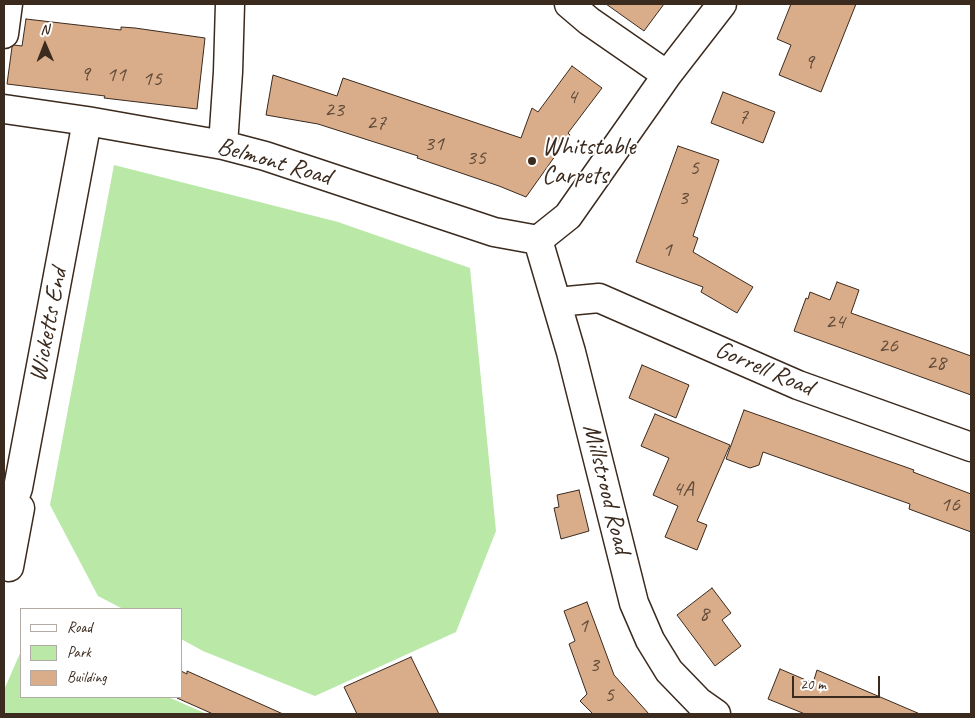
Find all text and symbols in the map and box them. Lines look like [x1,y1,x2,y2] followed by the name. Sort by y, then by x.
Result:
[20,20,70,70] north arrow
[40,21,49,38] text: N
[804,49,814,75] house number: 9
[80,61,90,87] house number: 9
[106,62,126,88] house number: 11
[142,66,162,92] house number: 15
[567,84,577,110] house number: 4
[324,97,344,123] house number: 23
[738,104,748,130] house number: 7
[366,110,386,136] house number: 27
[214,131,334,193] street label: Belmont Road
[424,131,444,157] house number: 31
[542,132,635,191] place label: Whitstable Carpets
[466,145,486,171] house number: 35
[526,155,538,167] marker: Whitstable Carpets
[689,155,699,181] house number: 5
[678,185,688,211] house number: 3
[662,237,672,263] house number: 1
[23,266,75,384] street label: Wicketts End
[825,309,845,335] house number: 24
[878,333,898,359] house number: 26
[711,335,817,403] street label: Gorrell Road
[926,350,946,376] house number: 28
[575,421,637,557] street label: Millstrood Road
[673,476,693,502] house number: 4A
[940,492,960,518] house number: 16
[699,601,709,627] house number: 8
[20,608,182,698] legend
[578,613,588,639] house number: 1
[67,618,92,637] text: Road
[67,643,91,662] text: Park
[589,652,599,678] house number: 3
[795,666,882,698] scale bar
[67,668,106,687] text: Building
[800,675,826,694] text: 20 m
[604,682,614,708] house number: 5

